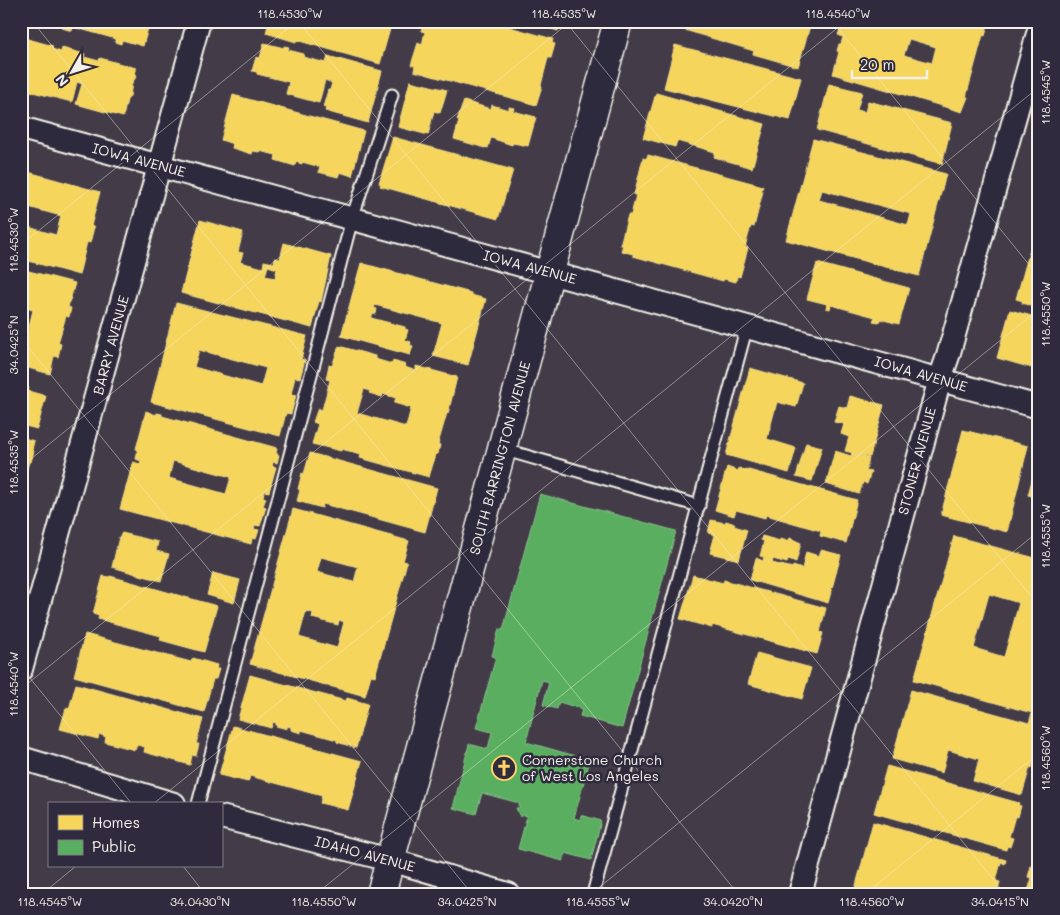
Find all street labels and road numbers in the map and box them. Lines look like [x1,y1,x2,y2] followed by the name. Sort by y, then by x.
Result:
[90,138,188,181] street label: IOWA AVENUE
[481,245,579,288] street label: IOWA AVENUE
[88,293,133,397] street label: BARRY AVENUE
[872,351,970,396] street label: IOWA AVENUE
[464,359,535,557] street label: SOUTH BARRINGTON AVENUE
[893,405,940,517] street label: STONER AVENUE
[313,831,417,876] street label: IDAHO AVENUE

